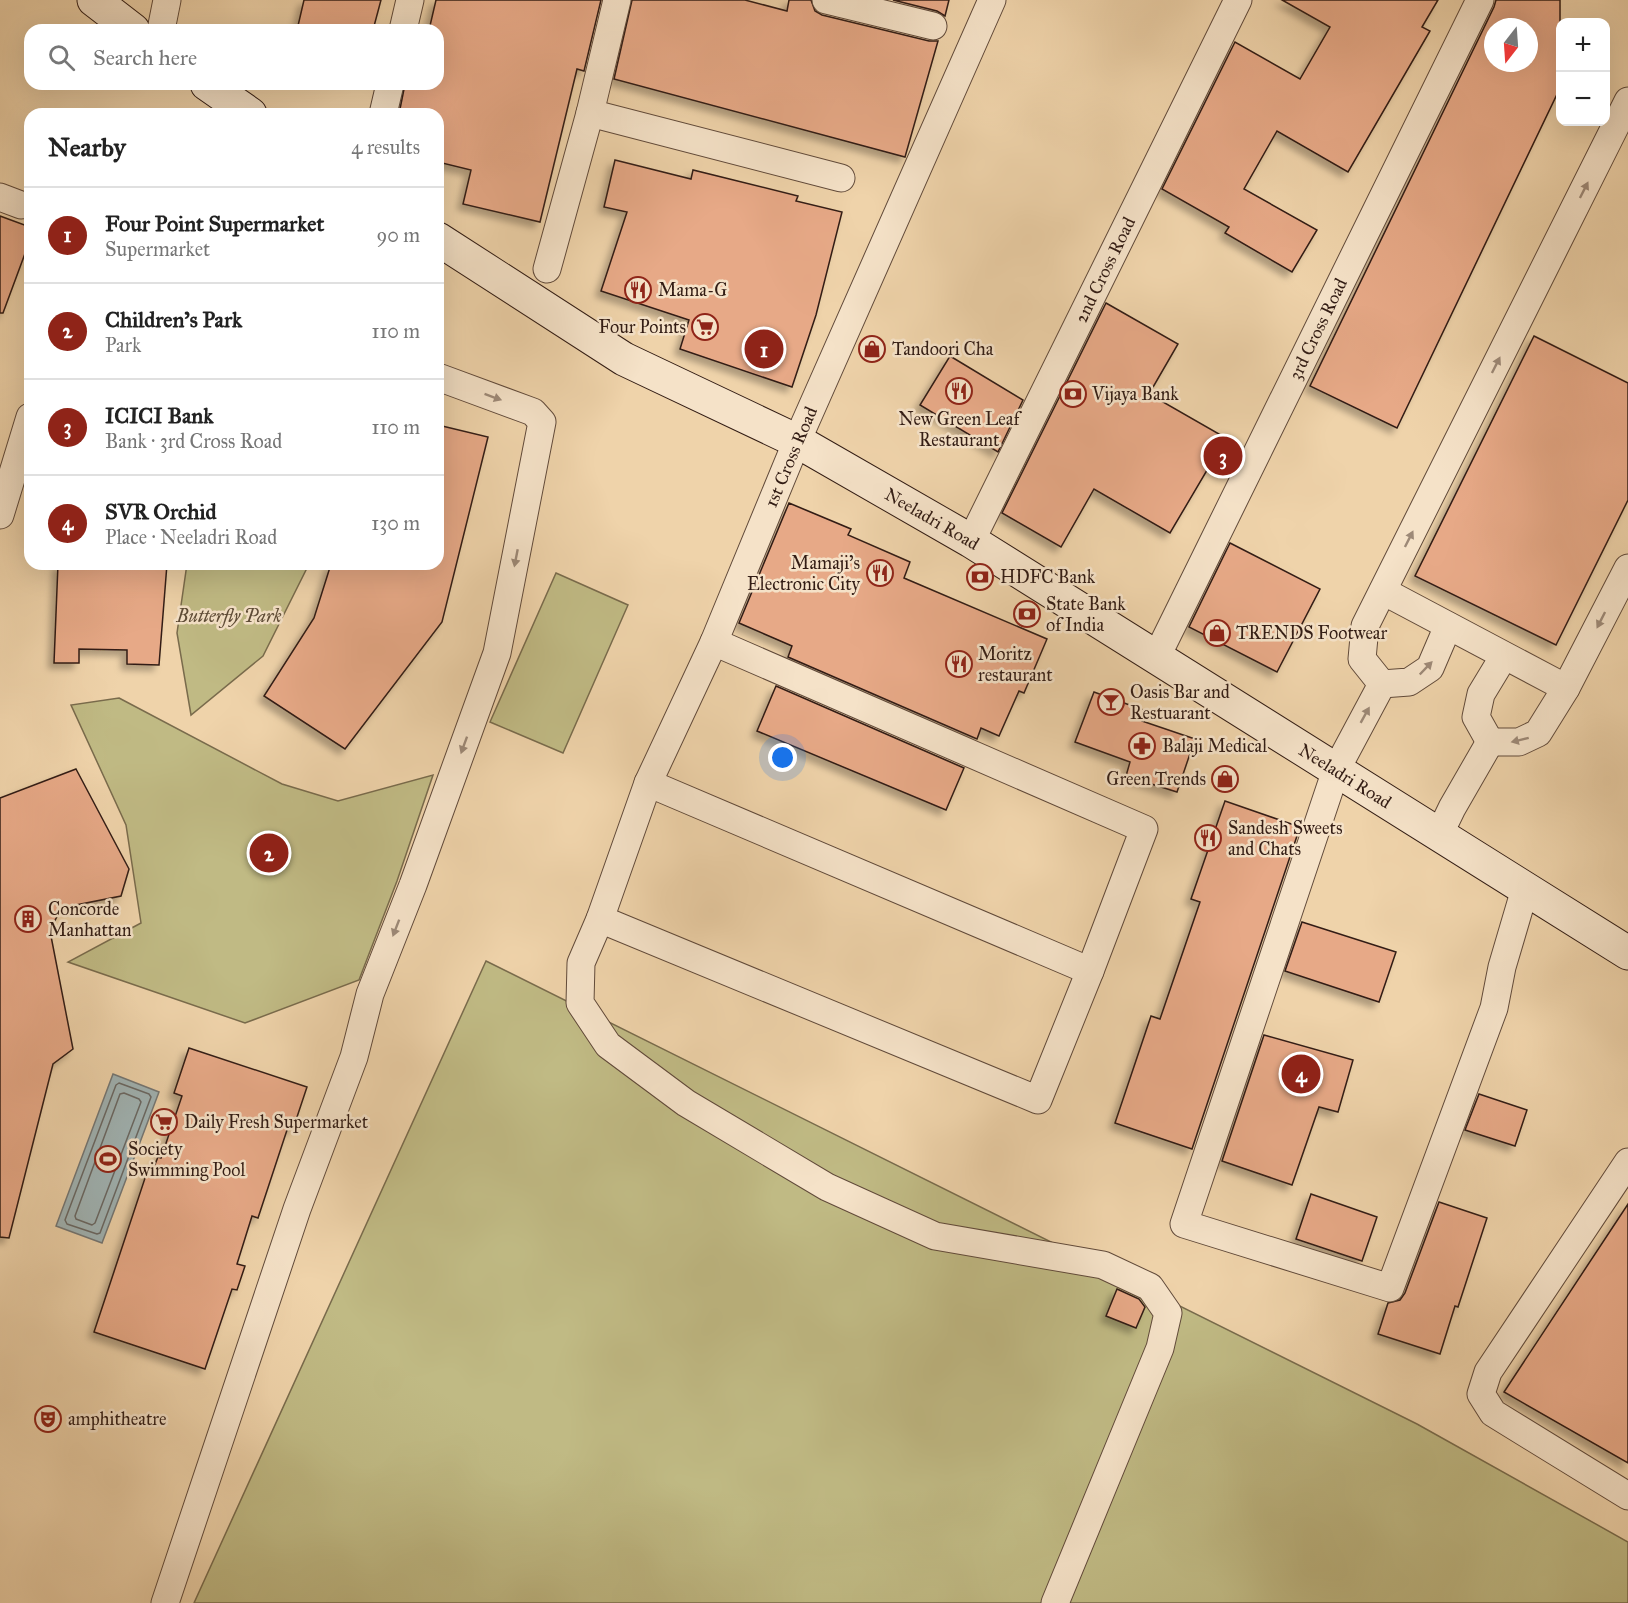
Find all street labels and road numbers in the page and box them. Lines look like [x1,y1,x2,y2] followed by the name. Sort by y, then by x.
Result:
[1070,213,1140,327] street label: 2nd Cross Road
[1284,275,1352,383] street label: 3rd Cross Road
[760,403,822,511] street label: 1st Cross Road
[881,483,983,555] street label: Neeladri Road
[1294,739,1396,813] street label: Neeladri Road

